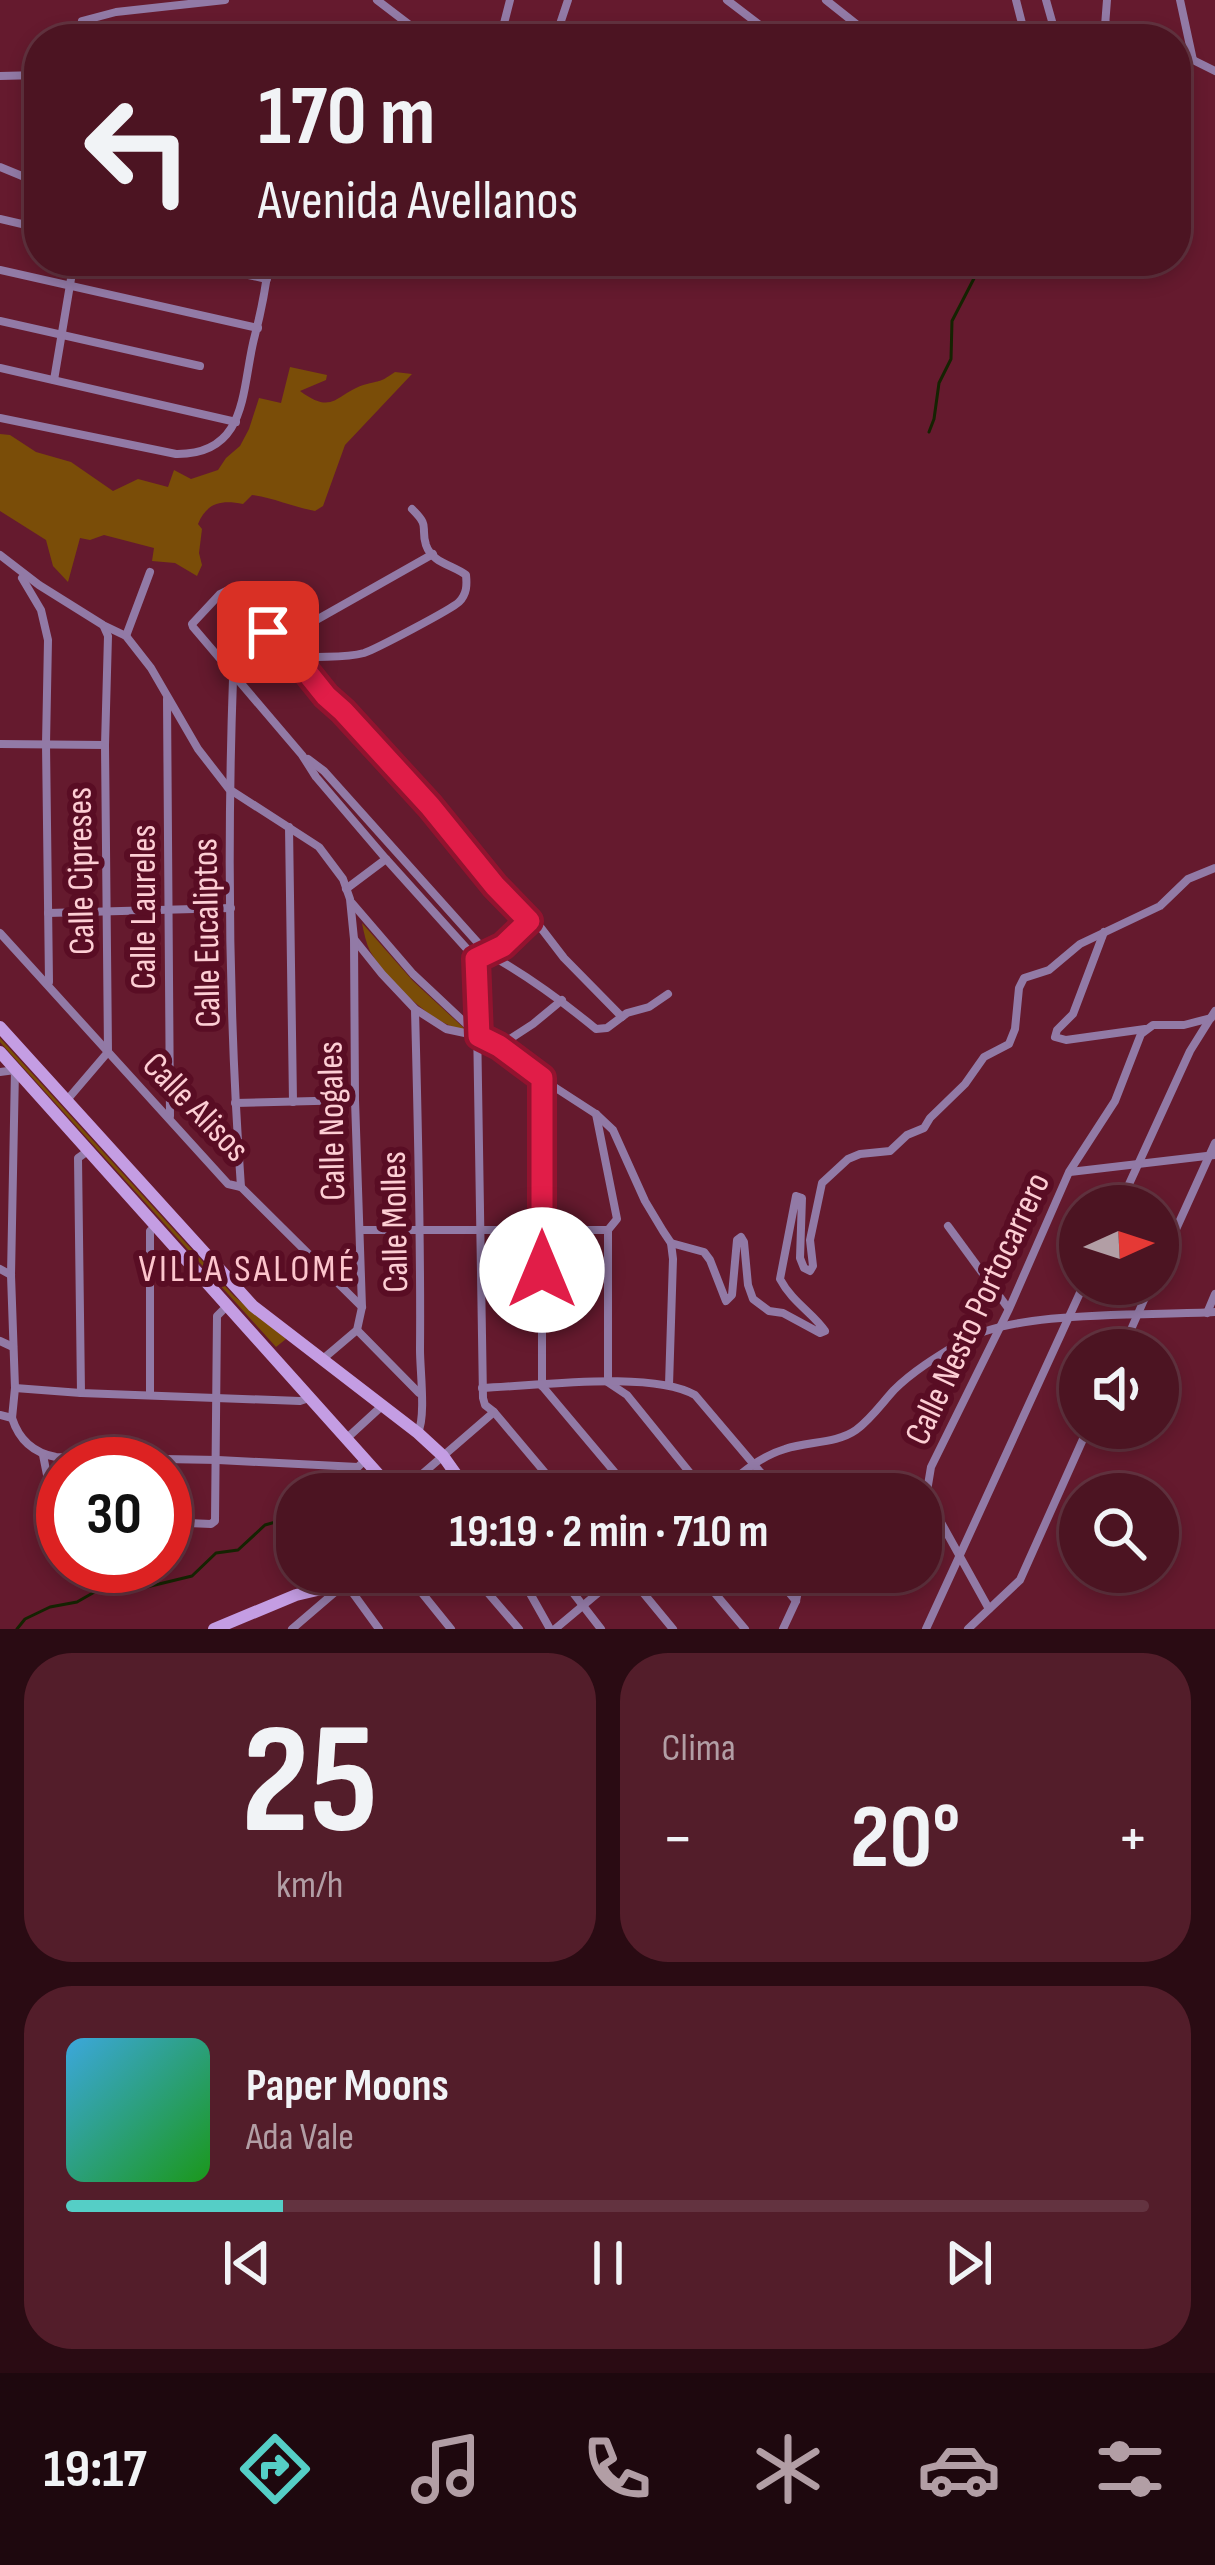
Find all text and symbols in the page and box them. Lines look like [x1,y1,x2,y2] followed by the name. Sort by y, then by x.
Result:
[258,67,435,168] text: 170 m
[60,72,216,228] icon: left
[258,169,578,234] text: Avenida Avellanos
[217,581,319,683] pin
[235,599,301,665] icon: arrive
[59,787,104,955] street label: Calle Cipreses
[123,825,166,989] street label: Calle Laureles
[184,838,231,1028] street label: Calle Eucaliptos
[310,1041,355,1201] street label: Calle Nogales
[133,1044,258,1171] street label: Calle Alisos
[373,1151,418,1293] street label: Calle Molles
[896,1166,1060,1452] street label: Calle Nesto Portocarrero
[1059,1185,1179,1305] north arrow
[1059,1185,1179,1593] map controls
[479,1207,605,1333] position arrow
[138,1246,358,1293] district label: VILLA SALOMÉ
[1059,1329,1179,1449] button: sound
[36,1437,192,1593] speed limit sign: 30
[1059,1473,1179,1593] button: search
[450,1505,768,1560] text: 19:19 · 2 min · 710 m
[241,1690,378,1877] text: 25
[662,1725,736,1772] text: Clima
[850,1785,960,1893] text: 20°
[662,1800,694,1879] text: −
[1117,1800,1149,1879] text: +
[276,1862,343,1909] text: km/h
[246,2059,449,2114] text: Paper Moons
[246,2114,354,2161] text: Ada Vale
[214,2230,280,2296] icon: previous
[575,2230,641,2296] icon: pause
[936,2230,1002,2296] icon: next
[233,2427,317,2511] icon: directions
[404,2427,488,2511] icon: music
[575,2427,659,2511] icon: phone
[746,2427,830,2511] icon: climate
[917,2427,1001,2511] icon: car
[1088,2427,1172,2511] icon: filters
[43,2437,147,2502] text: 19:17

